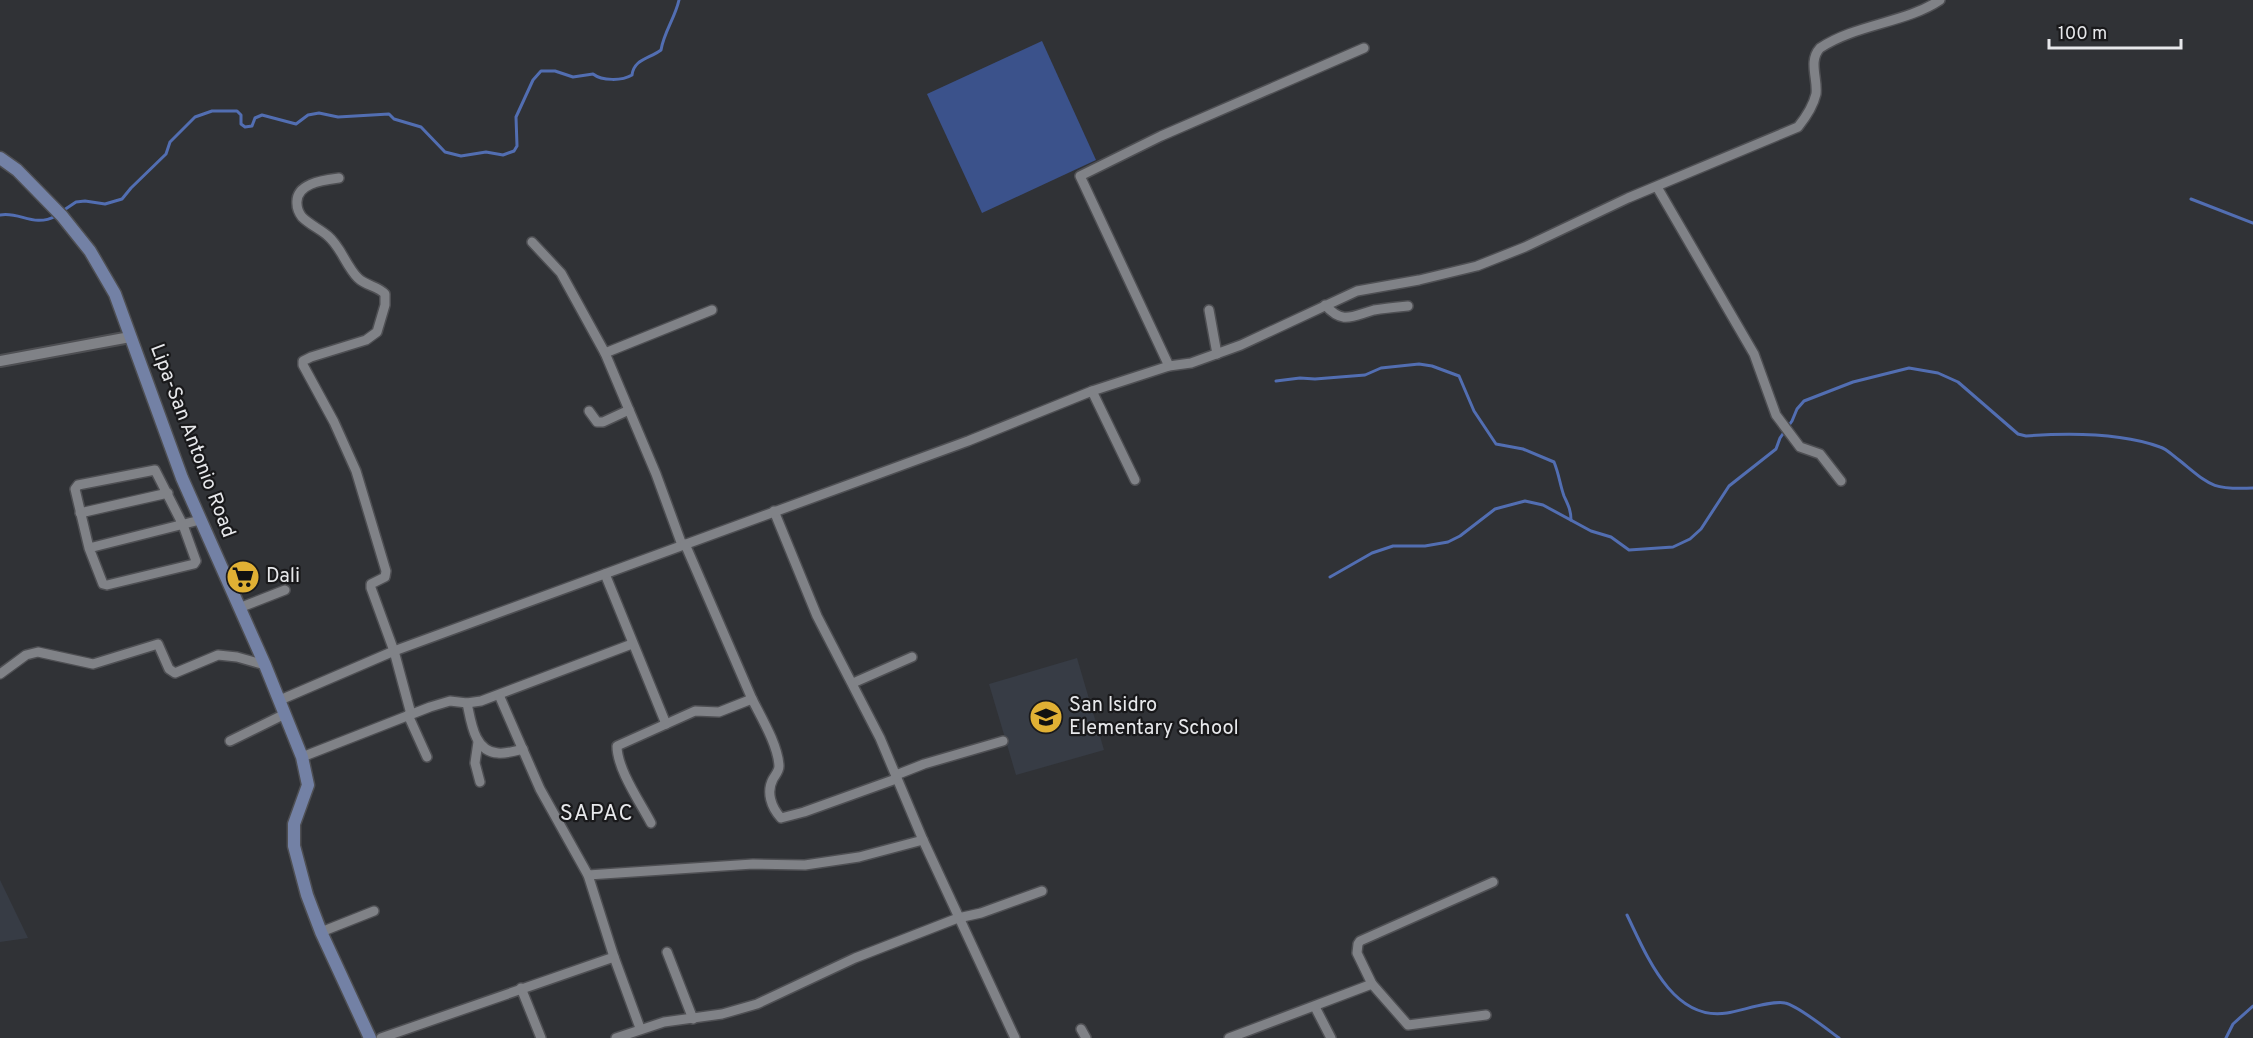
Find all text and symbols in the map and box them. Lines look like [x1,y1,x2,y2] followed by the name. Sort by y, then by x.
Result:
[2049,12,2181,50] scale bar
[2058,23,2107,46] text: 100 m
[143,340,241,542] street label: Lipa-San Antonio Road
[225,559,261,595] supermarket icon: Dali
[266,564,300,590] place label: Dali
[1069,693,1239,742] place label: San Isidro Elementary School
[1028,699,1064,735] school or university icon: San Isidro Elementary School
[560,801,634,828] district label: SAPAC

